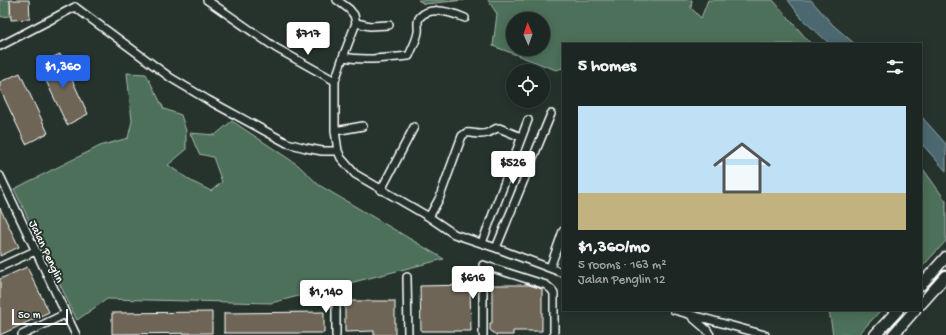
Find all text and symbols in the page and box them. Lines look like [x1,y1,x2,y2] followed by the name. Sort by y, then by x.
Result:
[506,12,550,56] north arrow
[506,12,550,108] map controls
[284,22,332,56] pin: $717
[296,27,320,42] text: $717
[30,55,96,89] pin: $1,360
[884,56,906,78] icon: filters
[578,57,636,77] text: 5 homes
[45,60,81,75] text: $1,360
[506,64,550,108] button: locate
[706,132,778,204] icon: home
[489,151,537,185] pin: $526
[500,156,526,171] text: $526
[25,218,66,286] street label: Jalan Penglin
[578,238,650,258] text: $1,360/mo
[578,258,666,273] text: 5 rooms · 163 m²
[449,266,497,300] pin: $616
[461,271,485,286] text: $616
[578,273,665,288] text: Jalan Penglin 12
[293,280,359,314] pin: $1,140
[309,285,343,300] text: $1,140
[12,307,68,326] scale bar
[18,310,40,322] text: 50 m

